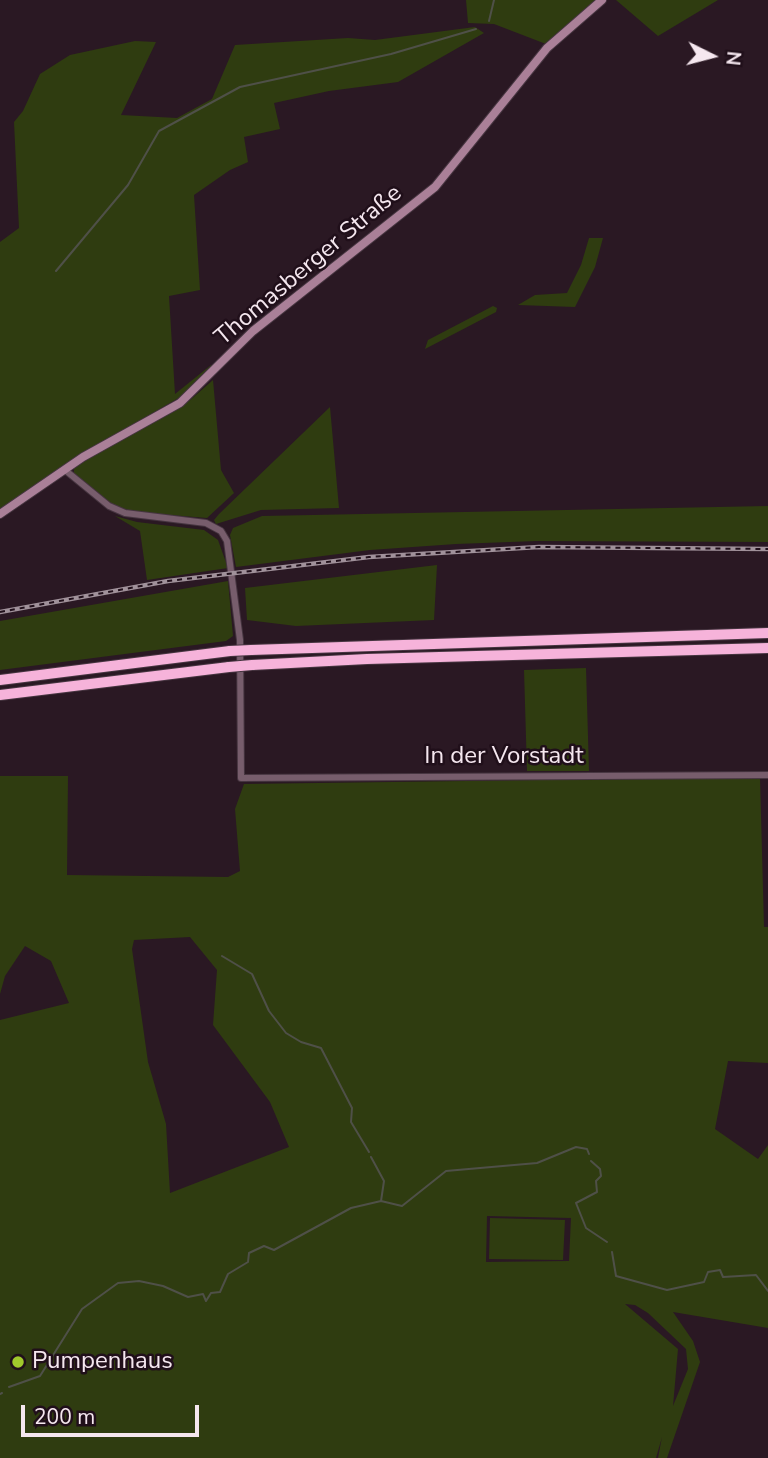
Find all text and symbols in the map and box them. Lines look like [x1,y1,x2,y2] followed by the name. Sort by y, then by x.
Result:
[677,21,747,91] north arrow
[719,50,747,67] text: N
[210,179,408,353] street label: Thomasberger Straße
[424,743,584,771] street label: In der Vorstadt
[32,1348,173,1376] place label: Pumpenhaus
[10,1354,26,1370] marker: Pumpenhaus
[24,1392,203,1436] scale bar
[34,1403,95,1431] text: 200 m

